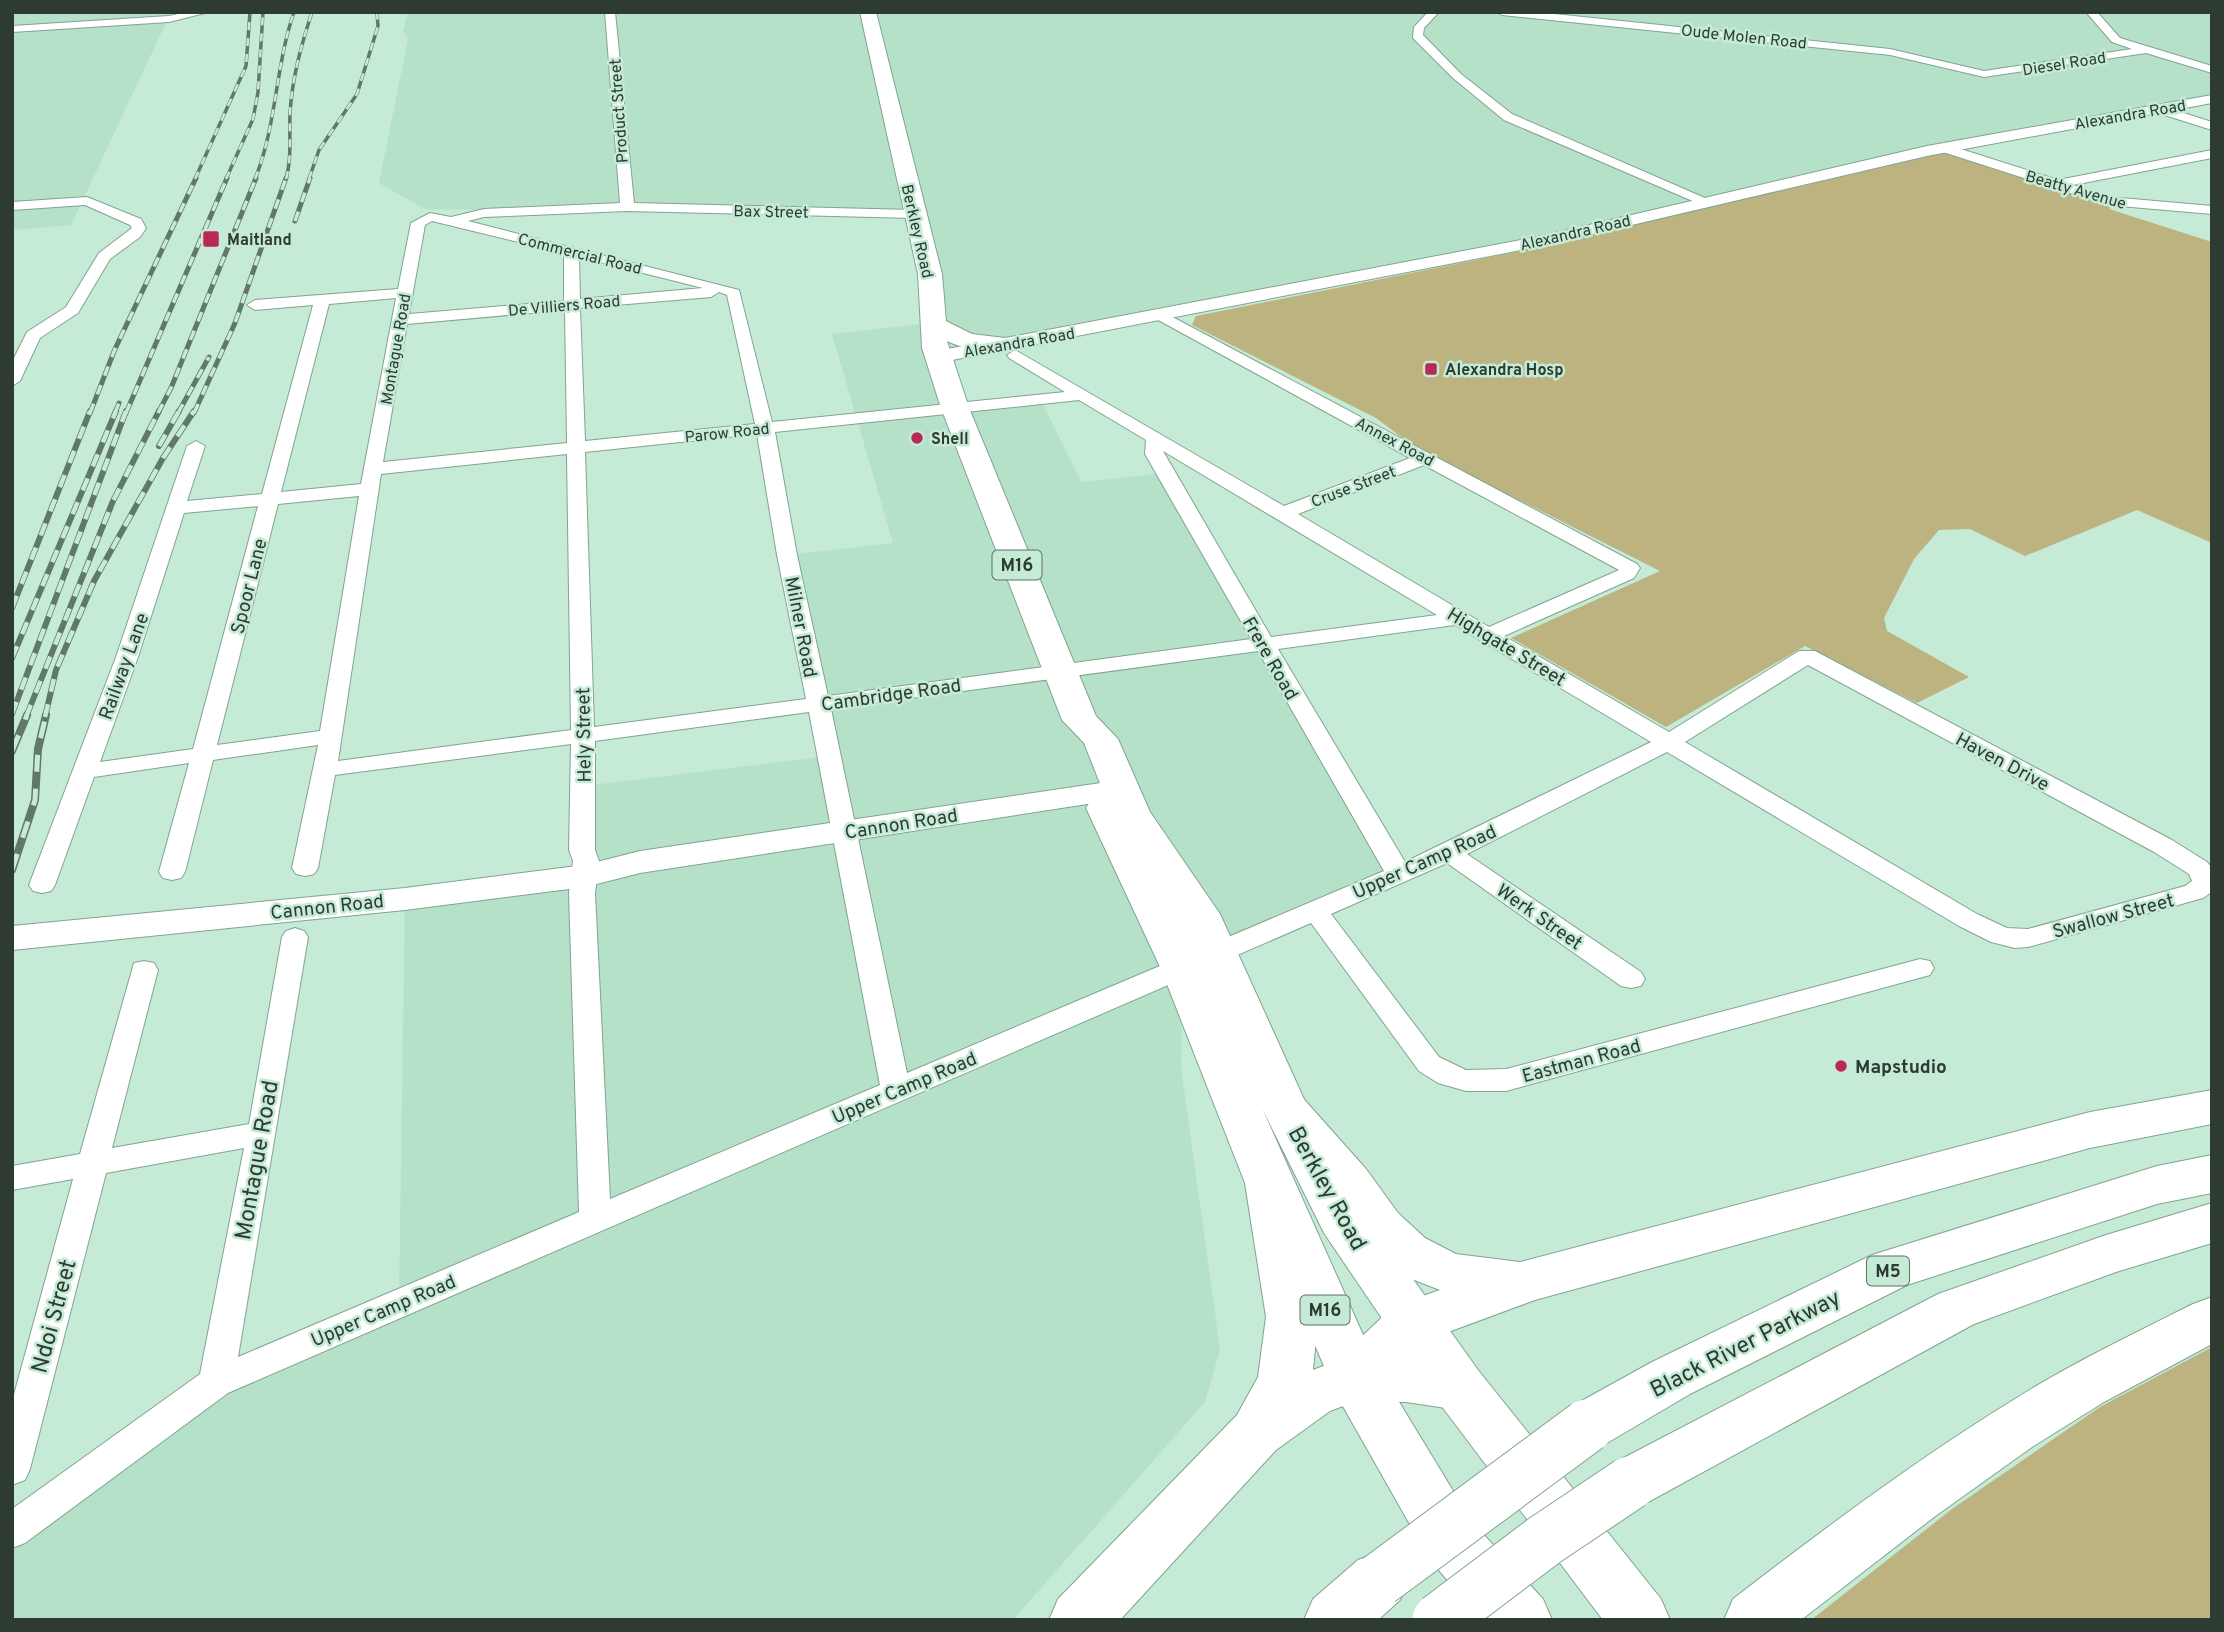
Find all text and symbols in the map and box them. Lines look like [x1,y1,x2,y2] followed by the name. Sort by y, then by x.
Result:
[1680,21,1808,55] street label: Oude Molen Road
[2021,48,2108,81] street label: Diesel Road
[606,58,634,164] street label: Product Street
[2073,96,2188,136] street label: Alexandra Road
[2023,167,2128,215] street label: Beatty Avenue
[896,183,937,280] street label: Berkley Road
[733,202,809,224] street label: Bax Street
[1518,211,1633,256] street label: Alexandra Road
[201,229,221,249] marker: Maitland
[516,230,644,280] street label: Commercial Road
[227,231,292,251] place label: Maitland
[377,292,417,406] street label: Montague Road
[507,292,621,322] street label: De Villiers Road
[962,324,1077,364] street label: Alexandra Road
[1423,361,1439,377] marker: Alexandra Hosp
[1445,361,1563,381] place label: Alexandra Hosp
[1351,414,1437,472] street label: Annex Road
[684,420,771,448] street label: Parow Road
[909,430,925,446] marker: Shell
[931,430,969,450] place label: Shell
[1309,463,1399,513] street label: Cruse Street
[226,536,273,637] street label: Spoor Lane
[992,550,1042,580] road number: M16
[778,575,822,680] street label: Milner Road
[1442,603,1570,693] street label: Highgate Street
[94,610,155,723] street label: Railway Lane
[1236,613,1303,705] street label: Frere Road
[820,674,963,718] street label: Cambridge Road
[572,687,598,783] street label: Hely Street
[1951,728,2053,798] street label: Haven Drive
[843,804,960,846] street label: Cannon Road
[1349,820,1501,905] street label: Upper Camp Road
[1491,879,1587,956] street label: Werk Street
[2050,889,2177,945] street label: Swallow Street
[269,890,385,926] street label: Cannon Road
[1519,1035,1644,1089] street label: Eastman Road
[829,1047,981,1130] street label: Upper Camp Road
[1855,1056,1947,1080] place label: Mapstudio
[1833,1058,1849,1074] marker: Mapstudio
[230,1078,287,1243] street label: Montague Road
[1280,1122,1372,1256] street label: Berkley Road
[1867,1256,1909,1286] road number: M5
[26,1257,85,1377] street label: Ndoi Street
[308,1270,460,1353] street label: Upper Camp Road
[1646,1285,1846,1406] street label: Black River Parkway
[1300,1296,1350,1324] road number: M16

